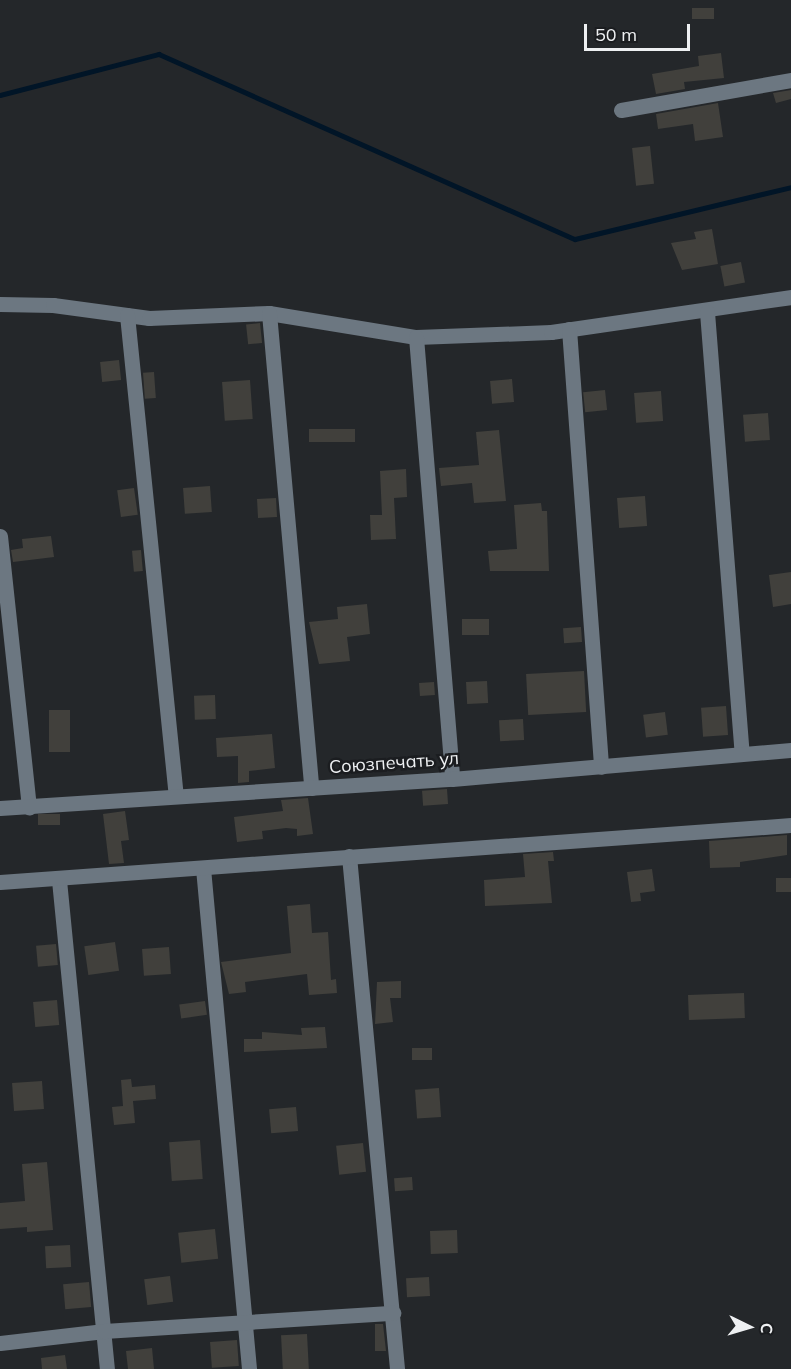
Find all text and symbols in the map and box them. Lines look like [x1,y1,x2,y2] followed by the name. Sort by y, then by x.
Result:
[587,12,694,50] scale bar
[595,23,637,46] text: 50 m
[328,748,460,778] street label: Союзпечать ул
[719,1297,779,1357] north arrow
[756,1322,777,1335] text: С

